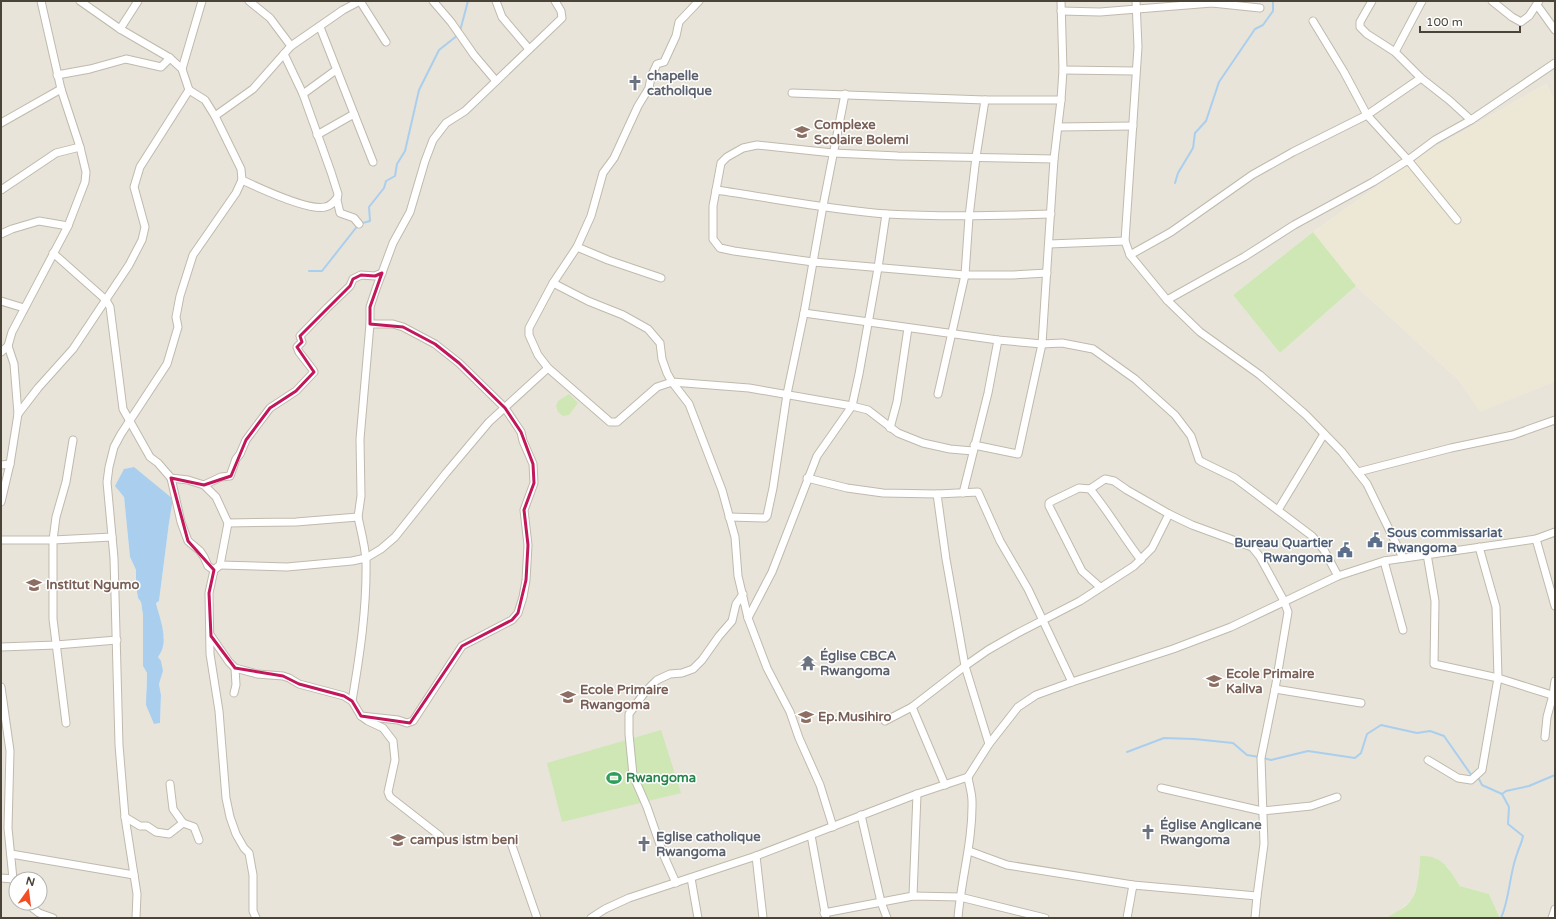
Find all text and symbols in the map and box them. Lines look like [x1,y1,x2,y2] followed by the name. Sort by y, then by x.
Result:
[1420,8,1520,34] scale bar
[1426,15,1463,29] text: 100 m
[647,68,712,99] place label: chapelle catholique
[626,74,644,92] church icon: chapelle catholique
[814,117,909,148] place label: Complexe Scolaire Bolemi
[793,123,811,141] school or university icon: Complexe Scolaire Bolemi
[1387,525,1502,556] place label: Sous commissariat Rwangoma
[1366,531,1384,549] public building icon: Sous commissariat Rwangoma
[1234,535,1334,566] place label: Bureau Quartier Rwangoma
[1336,541,1354,559] public building icon: Bureau Quartier Rwangoma
[25,576,43,594] school or university icon: Institut Ngumo
[46,577,139,593] place label: Institut Ngumo
[820,647,897,679] place label: Église CBCA Rwangoma
[799,654,817,672] temple icon: Église CBCA Rwangoma
[1226,666,1315,697] place label: Ecole Primaire Kaliva
[1205,672,1223,690] school or university icon: Ecole Primaire Kaliva
[580,682,669,713] place label: Ecole Primaire Rwangoma
[559,688,577,706] school or university icon: Ecole Primaire Rwangoma
[797,708,815,726] school or university icon: Ep.Musihiro
[818,709,891,725] place label: Ep.Musihiro
[605,769,623,787] sports icon: Rwangoma
[626,770,696,786] place label: Rwangoma
[1160,816,1262,848] place label: Église Anglicane Rwangoma
[1139,823,1157,841] church icon: Église Anglicane Rwangoma
[656,829,761,860] place label: Eglise catholique Rwangoma
[389,831,407,849] school or university icon: campus istm beni
[410,832,518,848] place label: campus istm beni
[635,835,653,853] church icon: Eglise catholique Rwangoma
[8,871,48,911] north arrow
[24,874,36,889] text: N

